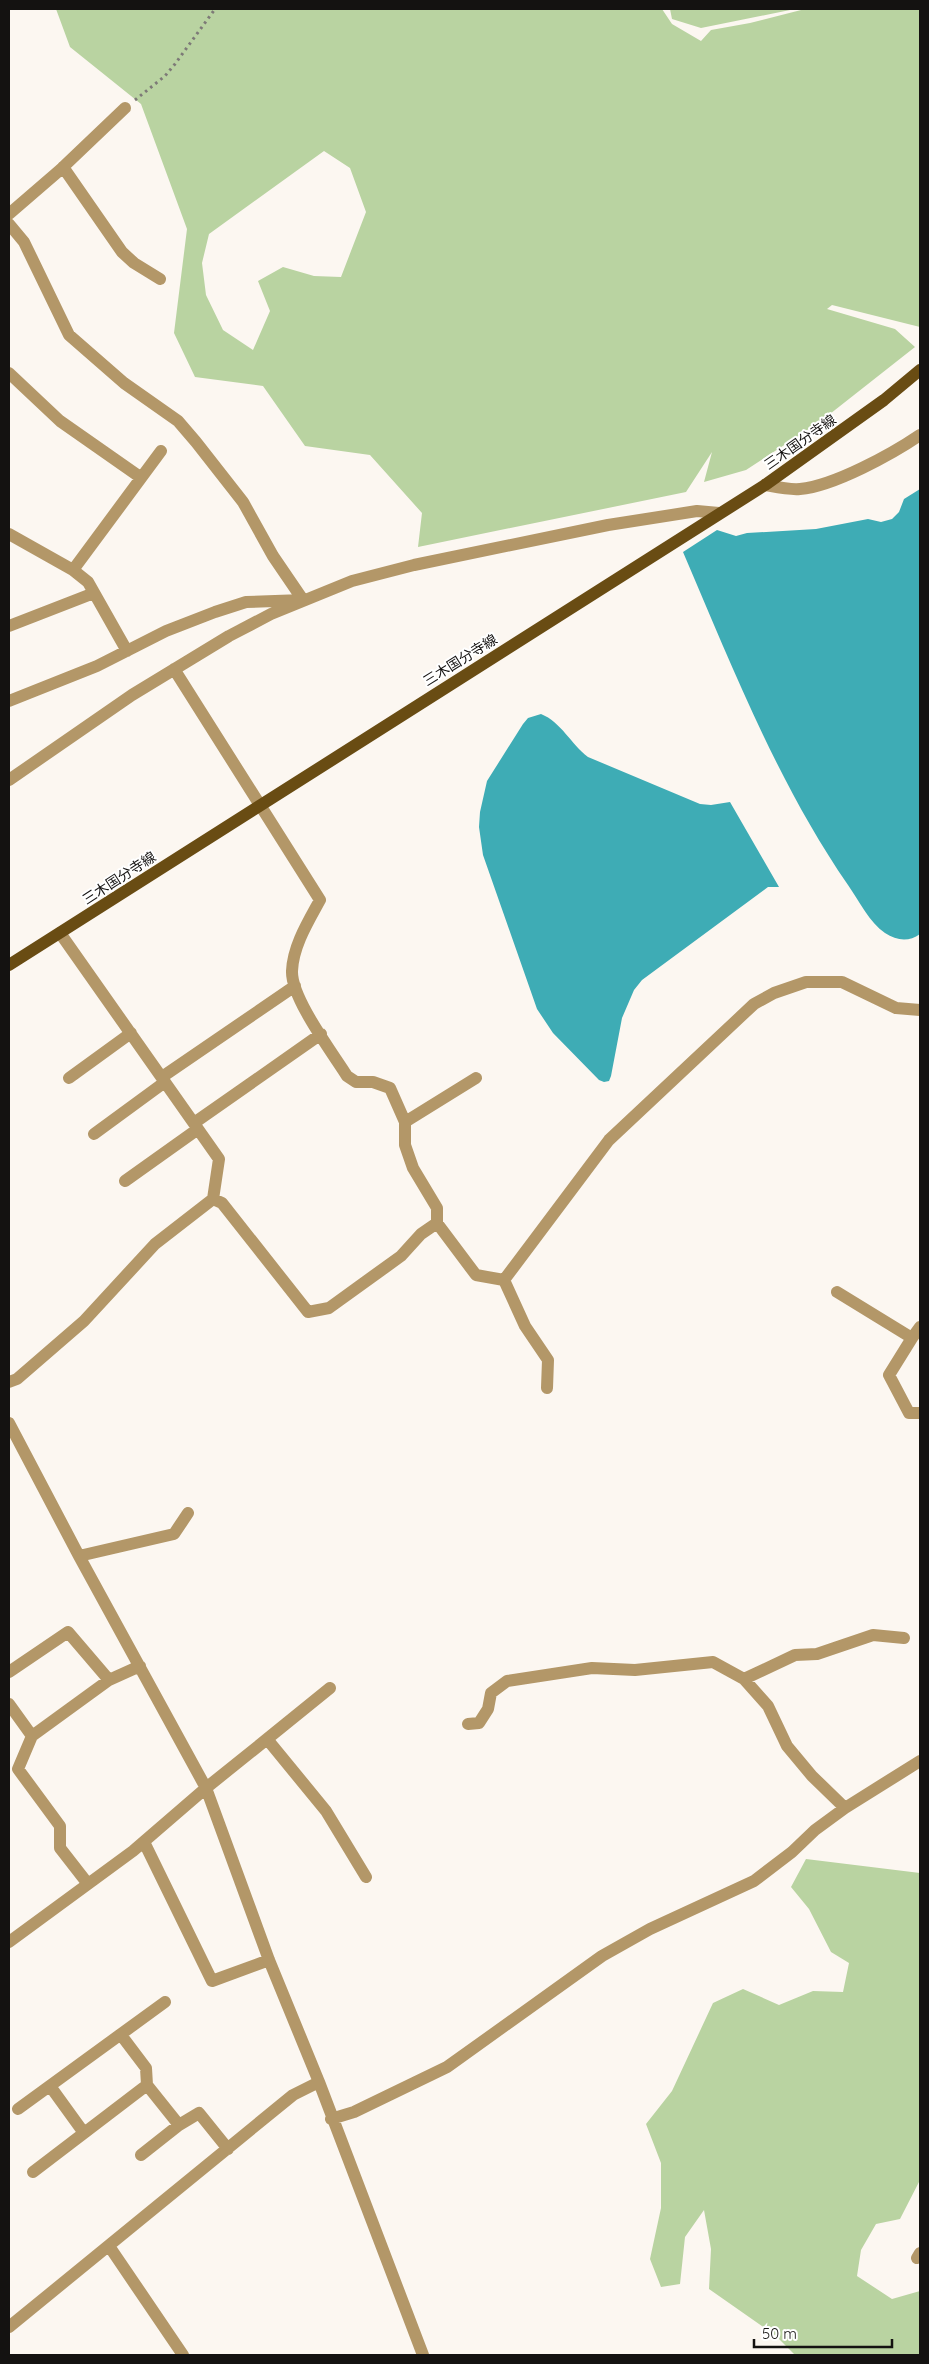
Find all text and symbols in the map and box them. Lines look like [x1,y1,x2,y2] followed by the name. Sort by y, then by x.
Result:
[760,411,840,473] street label: 三木国分寺線
[420,630,500,690] street label: 三木国分寺線
[79,848,159,908] street label: 三木国分寺線
[754,2316,892,2348] scale bar
[762,2324,797,2343] text: 50 m

